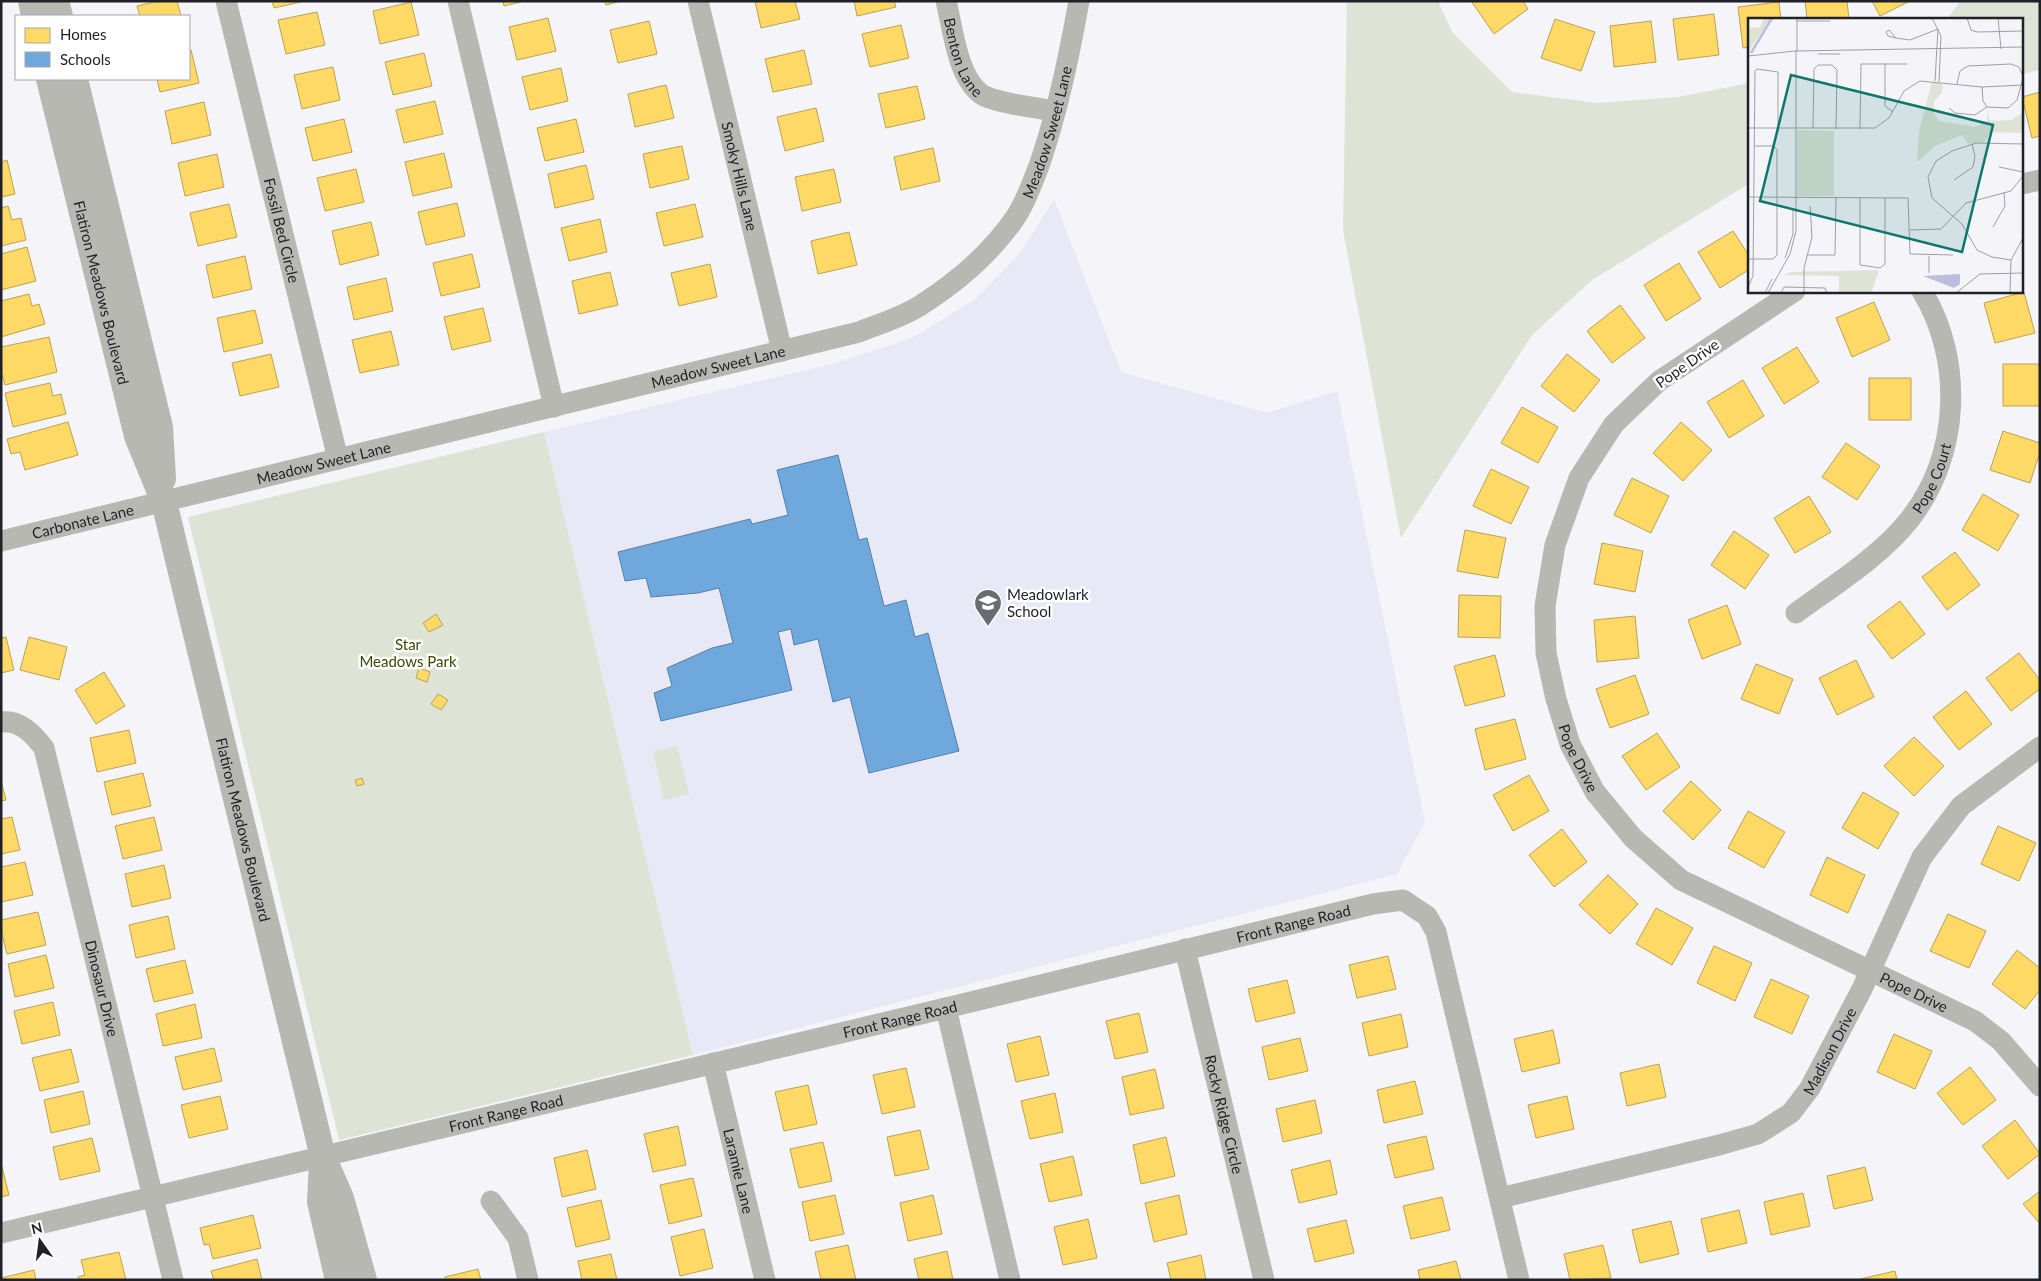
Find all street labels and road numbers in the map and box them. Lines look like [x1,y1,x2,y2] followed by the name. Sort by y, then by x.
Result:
[941,16,987,100] street label: Benton Lane
[1018,64,1075,201] street label: Meadow Sweet Lane
[718,120,762,232] street label: Smoky Hills Lane
[261,176,304,285] street label: Fossil Bed Circle
[70,199,133,386] street label: Flatiron Meadows Boulevard
[1652,335,1722,391] street label: Pope Drive
[649,341,787,391] street label: Meadow Sweet Lane
[255,437,392,487] street label: Meadow Sweet Lane
[1908,441,1954,517] street label: Pope Court
[30,500,135,542] street label: Carbonate Lane
[1555,722,1602,795] street label: Pope Drive
[212,736,275,923] street label: Flatiron Meadows Boulevard
[1234,901,1352,946] street label: Front Range Road
[82,938,123,1039] street label: Dinosaur Drive
[1877,968,1951,1016] street label: Pope Drive
[841,997,959,1041] street label: Front Range Road
[1799,1004,1860,1098] street label: Madison Drive
[1202,1053,1247,1176] street label: Rocky Ridge Circle
[447,1090,565,1135] street label: Front Range Road
[720,1126,758,1216] street label: Laramie Lane

